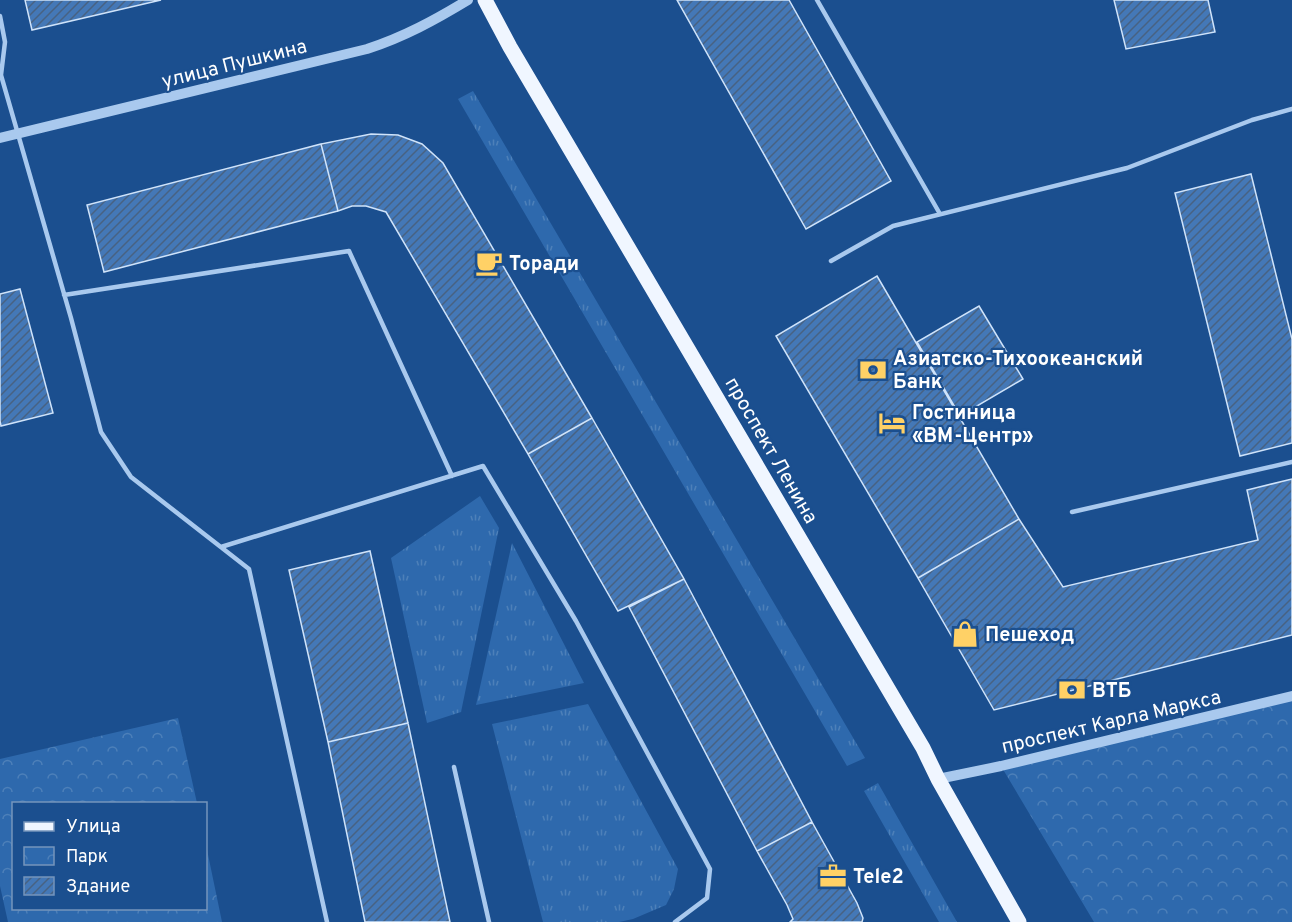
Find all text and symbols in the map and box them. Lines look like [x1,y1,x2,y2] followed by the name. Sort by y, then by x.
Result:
[159,34,310,96] street label: улица Пушкина
[474,248,504,278] cafe icon: Торади
[509,252,579,278] place label: Торади
[893,347,1143,396] place label: Азиатско-Тихоокеанский Банк
[858,355,888,385] bank icon: Азиатско-Тихоокеанский Банк
[718,373,823,529] street label: проспект Ленина
[912,401,1034,450] place label: Гостиница «ВМ-Центр»
[877,408,907,438] hotel icon: Гостиница «ВМ-Центр»
[950,619,980,649] shop icon: Пешеход
[985,623,1074,649] place label: Пешеход
[1057,675,1087,705] bank icon: ВТБ
[1092,679,1131,705] place label: ВТБ
[999,685,1224,761] street label: проспект Карла Маркса
[12,802,207,910] legend
[66,816,120,839] text: Улица
[66,846,108,869] text: Парк
[818,861,848,891] office icon: Tele2
[853,865,904,891] place label: Tele2
[66,876,130,899] text: Здание

